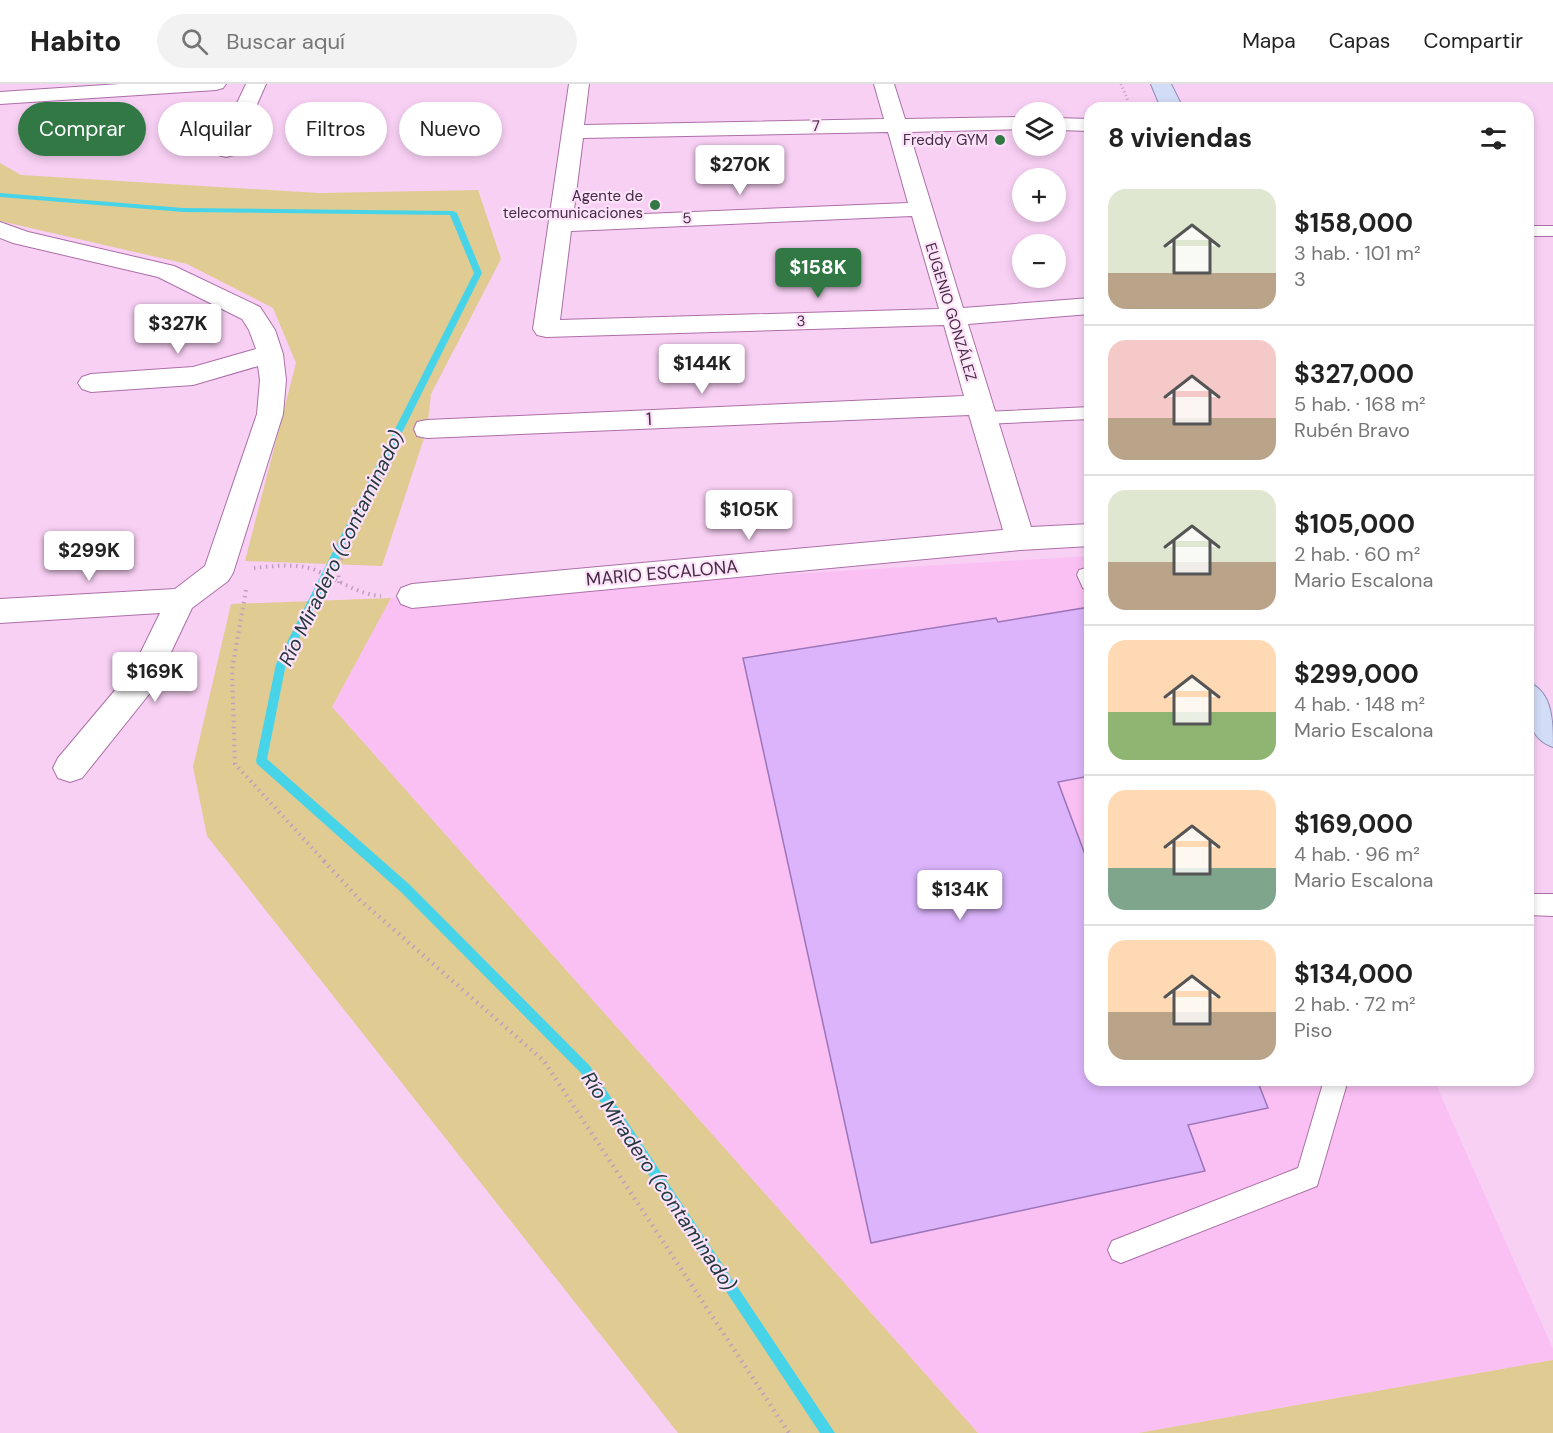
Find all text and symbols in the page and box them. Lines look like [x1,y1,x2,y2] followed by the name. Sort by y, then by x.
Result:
[157,14,577,68] search box
[30,23,121,60] text: Habito
[178,25,211,58] icon: search
[226,27,345,56] text: Buscar aquí
[1242,27,1296,55] text: Mapa
[1329,27,1390,55] text: Capas
[1423,27,1523,55] text: Compartir
[18,102,146,156] chip: Comprar
[158,102,273,156] chip: Alquilar
[285,102,387,156] chip: Filtros
[399,102,502,156] chip: Nuevo
[1012,102,1066,288] map controls
[1012,102,1066,156] button: layers
[812,116,820,136] street label: 7
[1108,121,1252,155] text: 8 viviendas
[1477,122,1510,155] icon: filters
[903,130,988,150] place label: Freddy GYM
[993,133,1007,147] marker: Freddy GYM
[698,145,782,196] pin: $270K
[709,151,771,177] text: $270K
[1012,168,1066,222] button: +
[503,186,643,223] place label: Agente de telecomunicaciones
[648,198,662,212] marker: Agente de telecomunicaciones
[1294,206,1413,240] text: $158,000
[682,208,692,228] street label: 5
[1156,213,1228,285] icon: home
[1012,234,1066,288] button: −
[920,240,982,384] street label: EUGENIO GONZÁLEZ
[1294,240,1421,266] text: 3 hab. · 101 m²
[776,248,860,299] pin: $158K
[789,254,847,280] text: $158K
[1294,266,1306,292] text: 3
[136,304,220,355] pin: $327K
[148,310,208,336] text: $327K
[796,311,806,331] street label: 3
[660,344,744,395] pin: $144K
[673,350,731,376] text: $144K
[1294,357,1414,391] text: $327,000
[1156,364,1228,436] icon: home
[1294,391,1426,417] text: 5 hab. · 168 m²
[646,407,652,431] street label: 1
[1294,417,1410,443] text: Rubén Bravo
[273,425,410,670] water label: Río Miradero (contaminado)
[707,490,791,541] pin: $105K
[720,496,778,522] text: $105K
[1294,507,1415,541] text: $105,000
[1156,514,1228,586] icon: home
[47,531,131,582] pin: $299K
[58,537,120,563] text: $299K
[1294,541,1420,567] text: 2 hab. · 60 m²
[585,554,739,592] street label: MARIO ESCALONA
[1294,567,1433,593] text: Mario Escalona
[113,652,197,703] pin: $169K
[1294,657,1419,691] text: $299,000
[126,658,184,684] text: $169K
[1156,664,1228,736] icon: home
[1294,691,1425,717] text: 4 hab. · 148 m²
[1294,717,1433,743] text: Mario Escalona
[1294,807,1413,841] text: $169,000
[1156,814,1228,886] icon: home
[1294,841,1420,867] text: 4 hab. · 96 m²
[1294,867,1433,893] text: Mario Escalona
[918,870,1002,921] pin: $134K
[931,876,989,902] text: $134K
[1294,957,1413,991] text: $134,000
[1156,964,1228,1036] icon: home
[1294,991,1416,1017] text: 2 hab. · 72 m²
[1294,1017,1332,1043] text: Piso
[576,1066,742,1296] water label: Río Miradero (contaminado)

